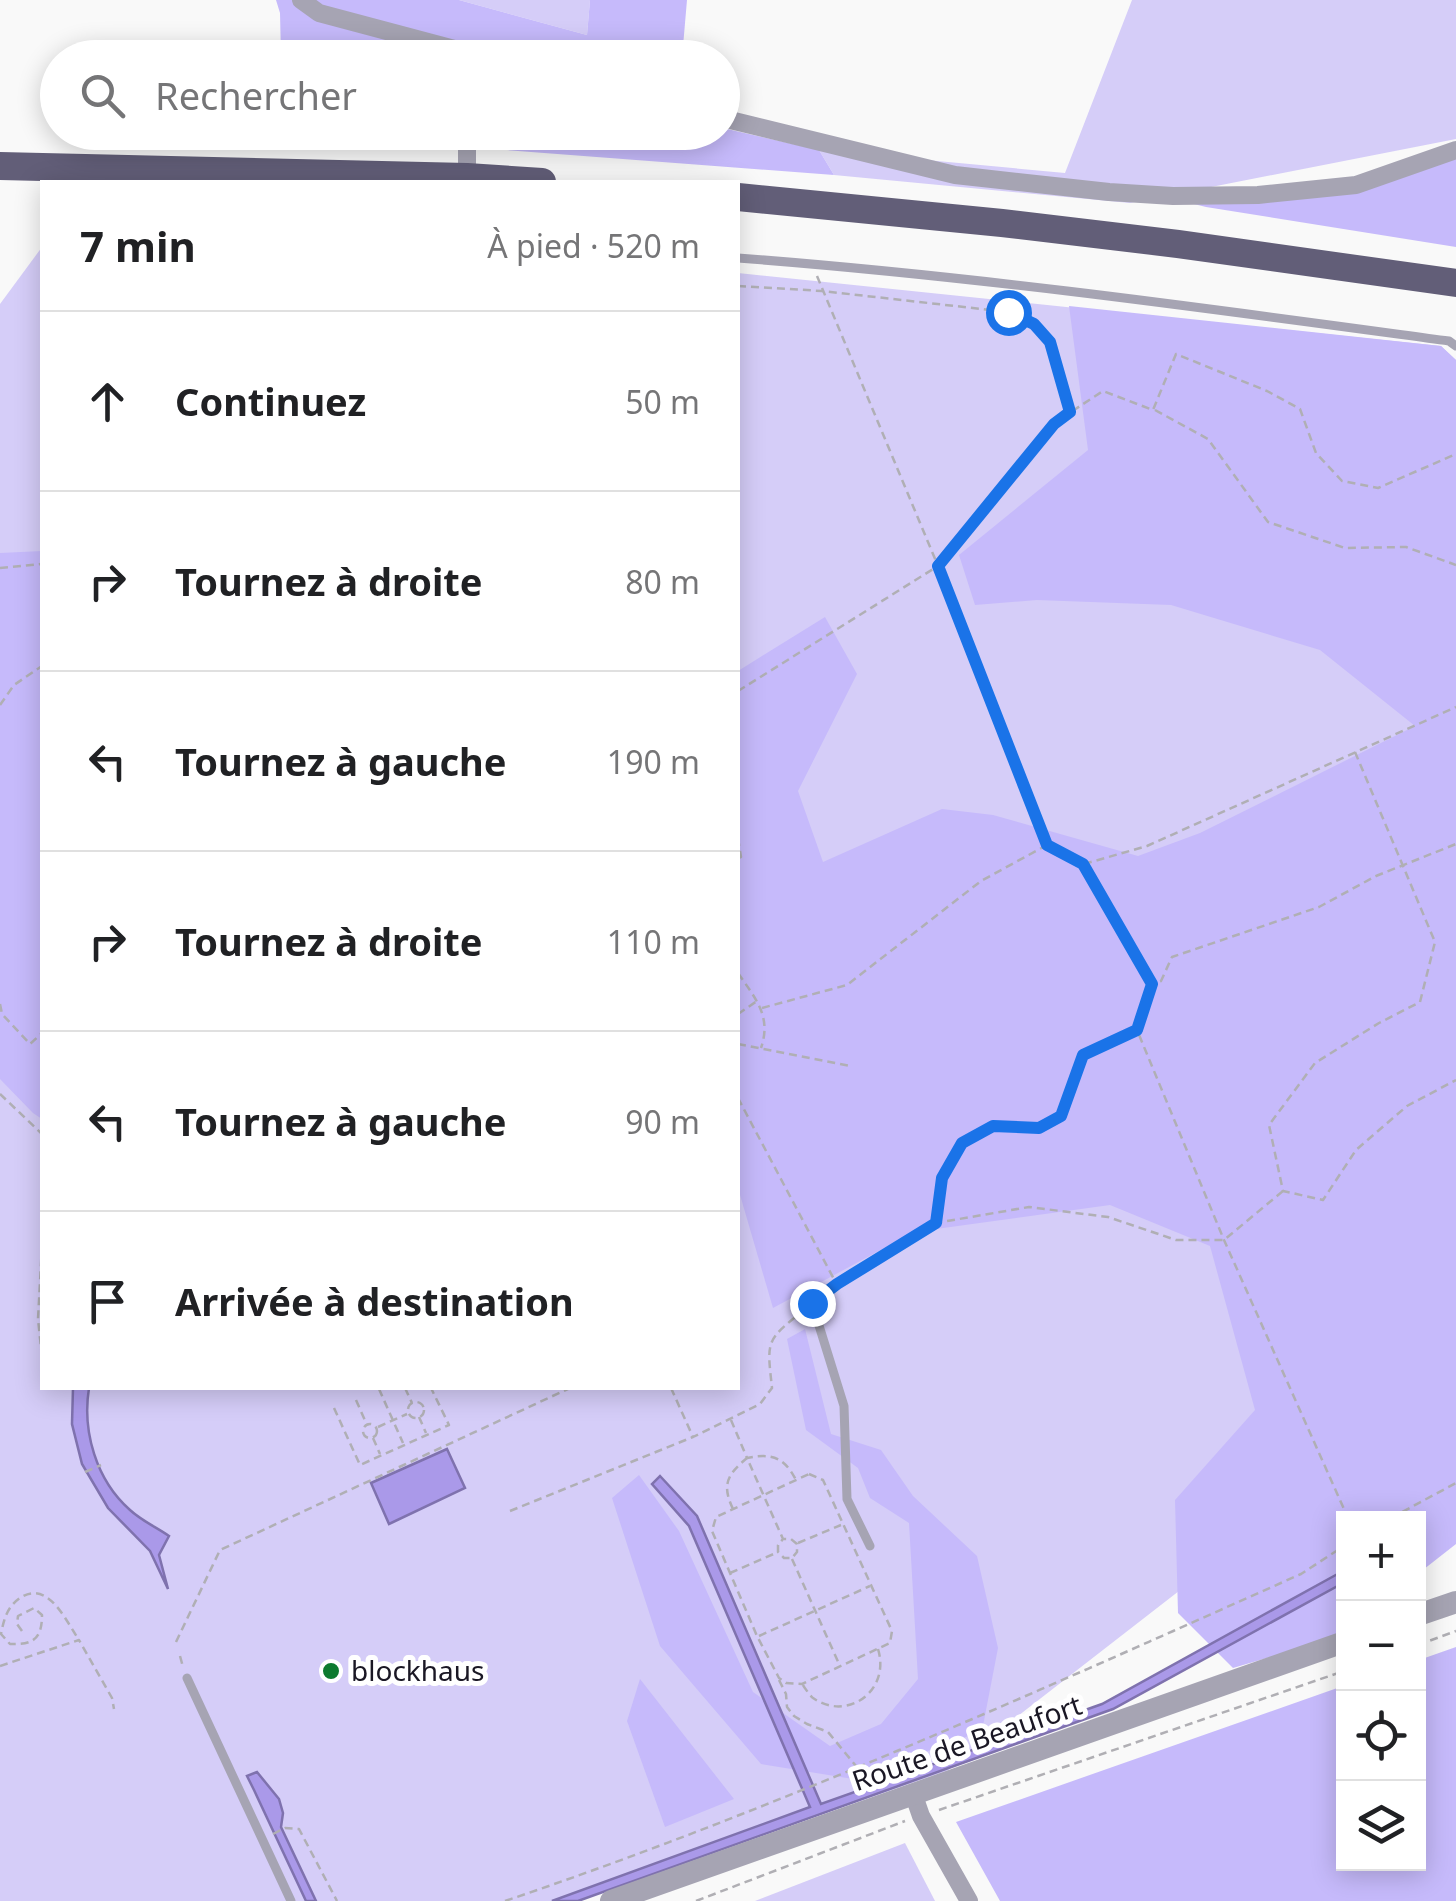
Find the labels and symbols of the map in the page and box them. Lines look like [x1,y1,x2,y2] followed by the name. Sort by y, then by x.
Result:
[986,290,1032,336] route start
[790,1281,836,1327] route end
[351,1651,485,1689] place label: blockhaus
[320,1660,342,1682] marker: blockhaus
[847,1685,1087,1799] street label: Route de Beaufort

